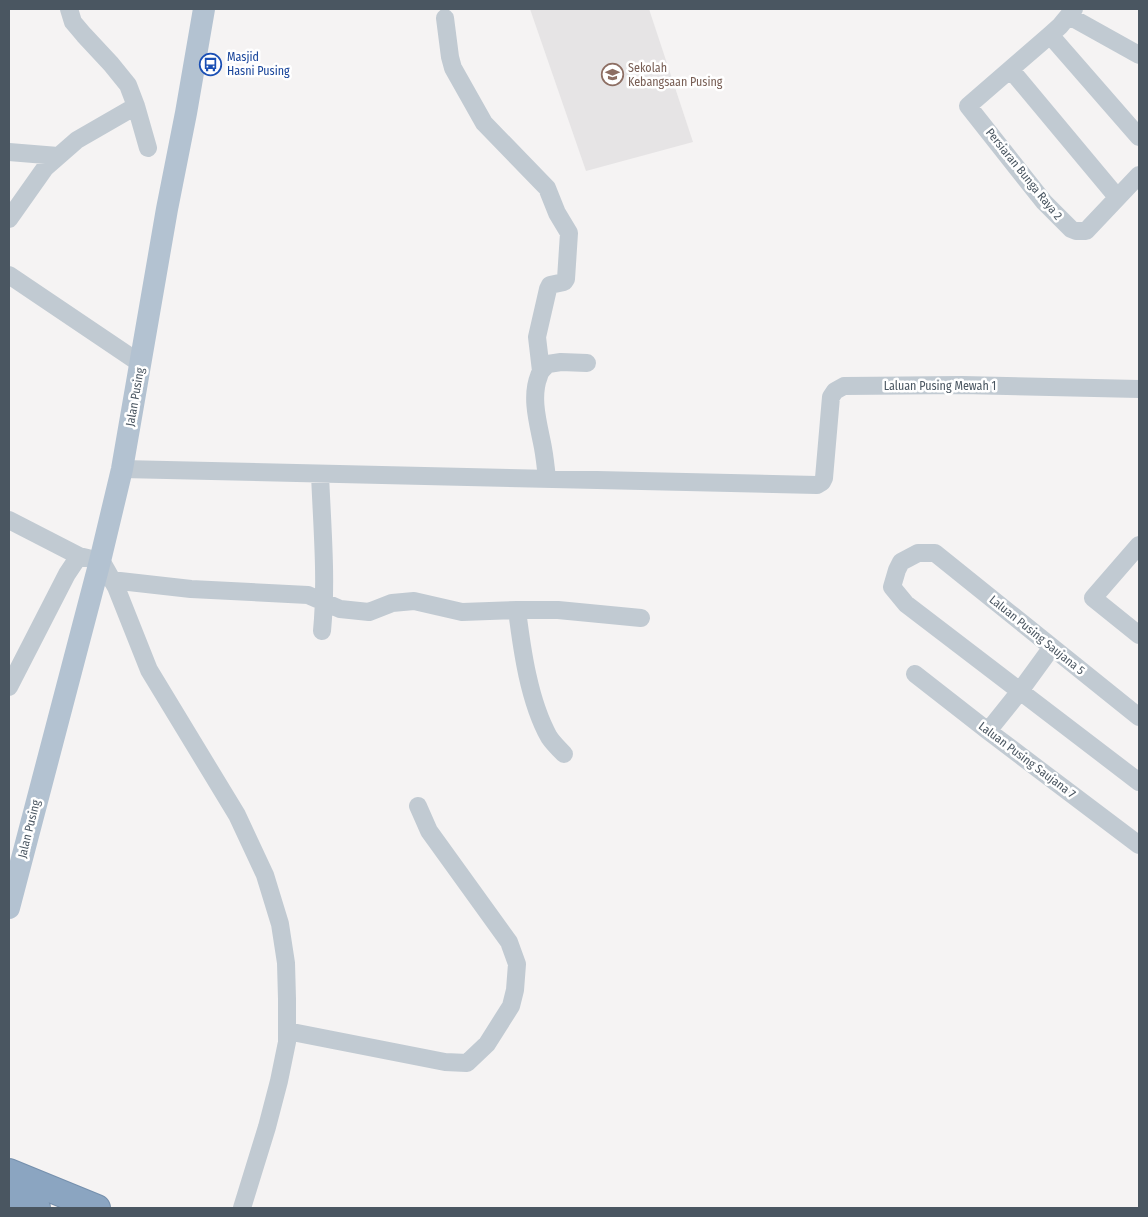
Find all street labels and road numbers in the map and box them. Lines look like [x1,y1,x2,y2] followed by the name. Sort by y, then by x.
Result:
[983,126,1065,222] street label: Persiaran Bunga Raya 2
[123,366,147,428] street label: Jalan Pusing
[884,379,996,393] street label: Laluan Pusing Mewah 1
[987,592,1088,678] street label: Laluan Pusing Saujana 5
[976,719,1078,801] street label: Laluan Pusing Saujana 7
[15,798,43,860] street label: Jalan Pusing

